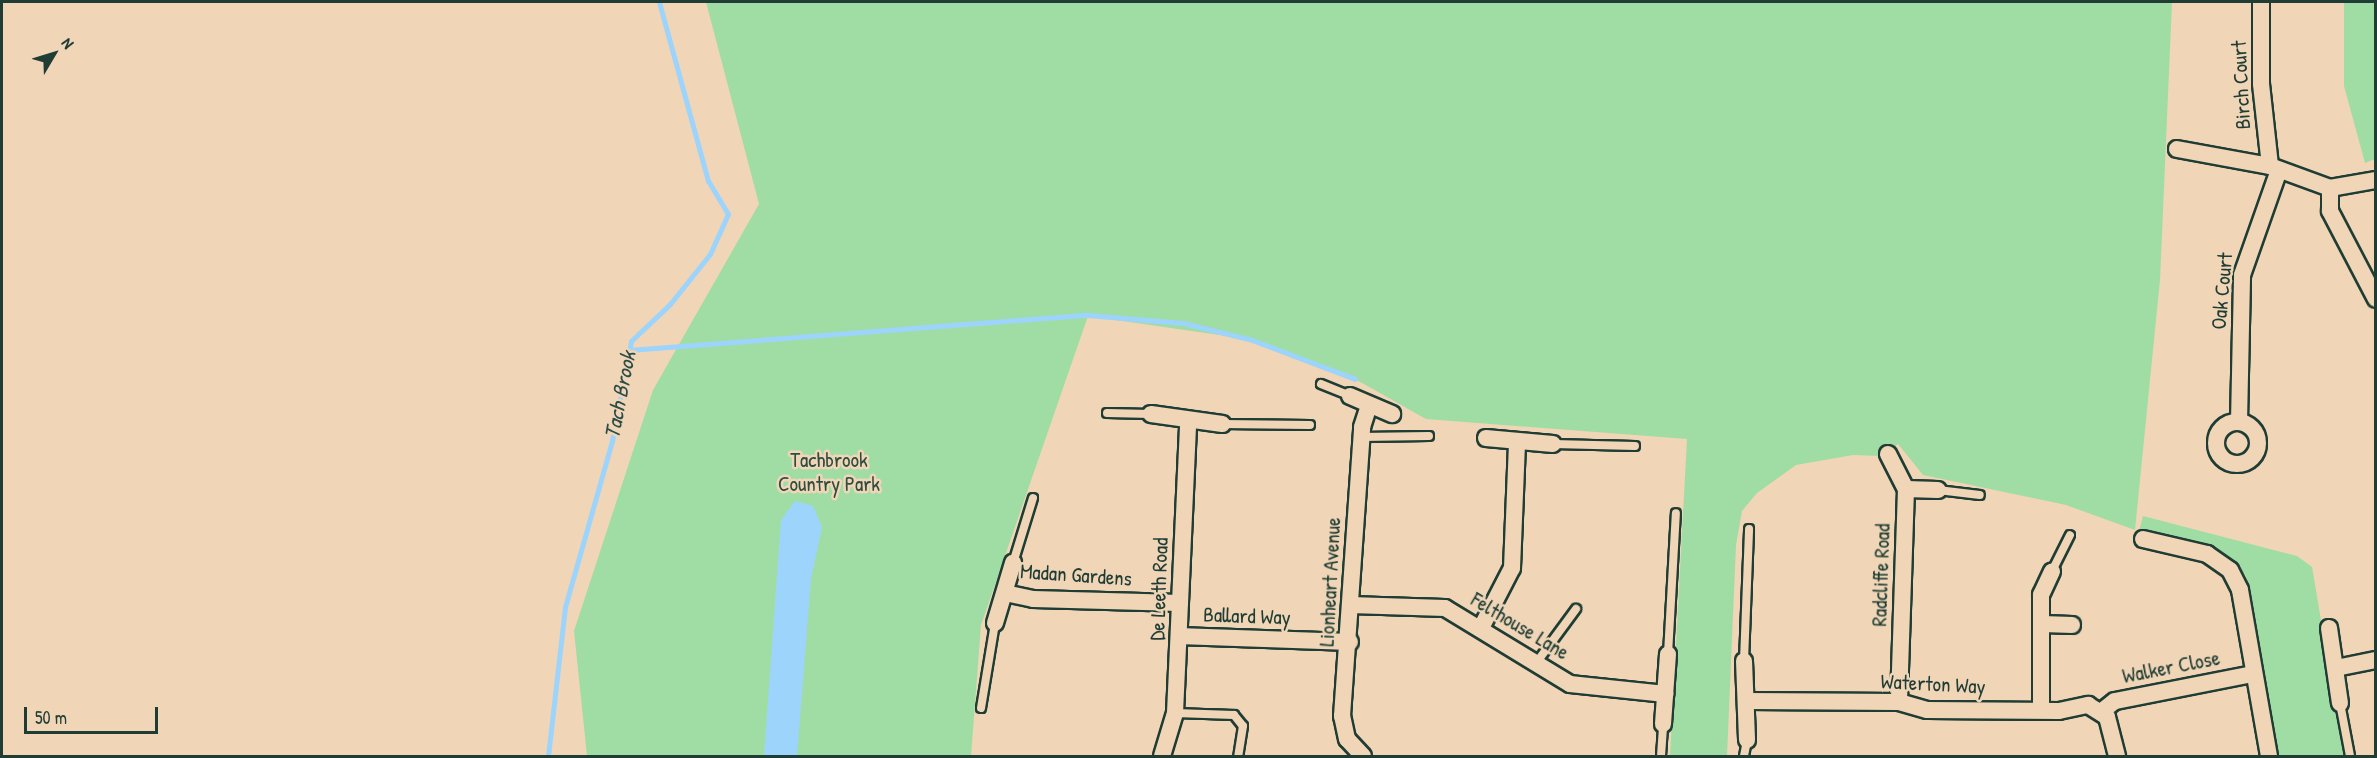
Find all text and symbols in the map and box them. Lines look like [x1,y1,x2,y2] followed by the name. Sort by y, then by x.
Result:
[24,24,84,84] north arrow
[57,33,79,53] text: N
[2226,40,2256,130] street label: Birch Court
[2206,251,2238,331] street label: Oak Court
[599,349,641,441] water label: Tach Brook
[778,447,880,497] park label: Tachbrook Country Park
[1314,517,1346,647] street label: Lionheart Avenue
[1867,523,1895,627] street label: Radcliffe Road
[1145,537,1173,641] street label: De Leeth Road
[1019,559,1133,591] street label: Madan Gardens
[1466,587,1574,665] street label: Felthouse Lane
[1203,602,1291,630] street label: Ballard Way
[2120,645,2222,689] street label: Walker Close
[1880,669,1986,699] street label: Waterton Way
[27,695,160,733] scale bar
[35,705,67,730] text: 50 m

